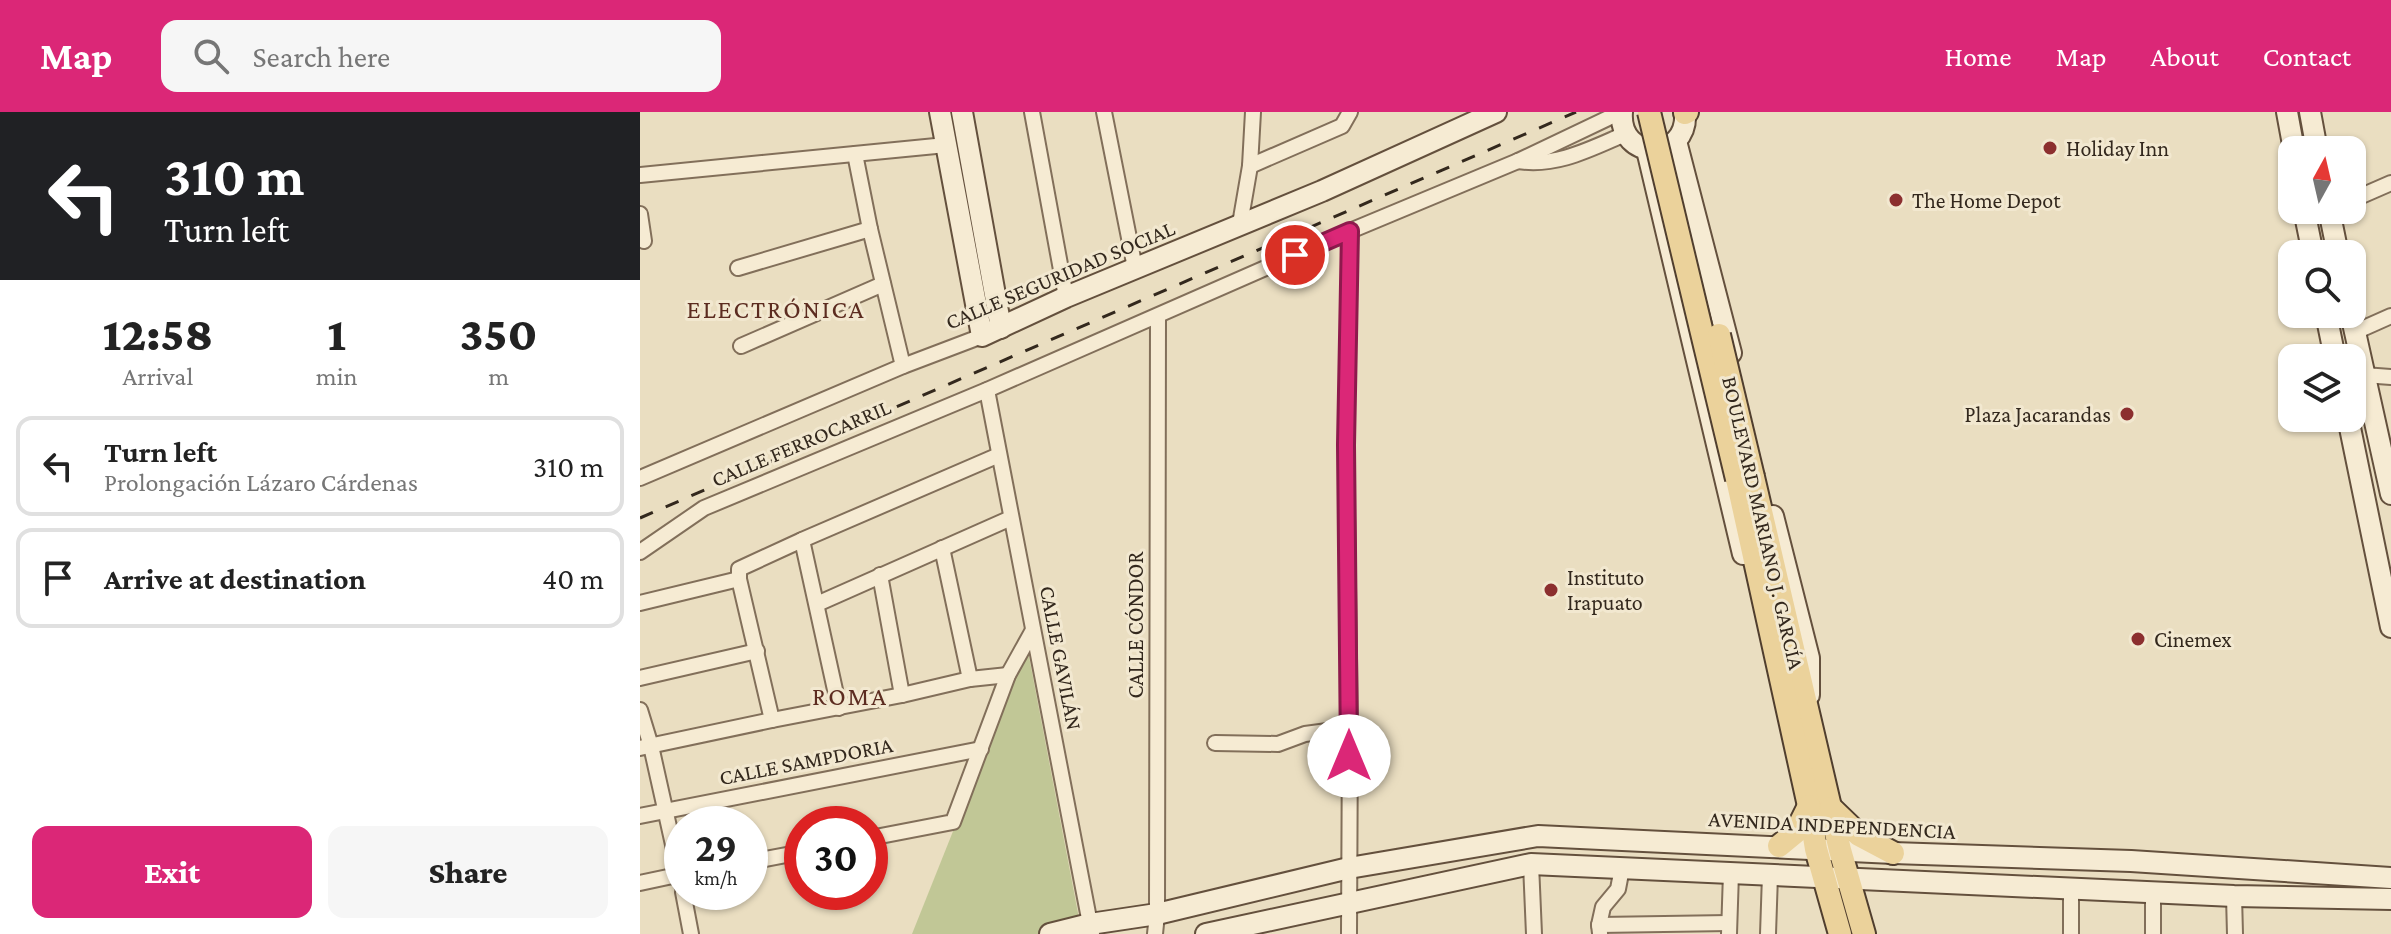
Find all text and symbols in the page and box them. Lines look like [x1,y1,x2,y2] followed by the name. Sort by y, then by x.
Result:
[161,20,721,92] search box
[189,34,233,78] icon: search
[40,35,113,77] text: Map
[253,40,390,73] text: Search here
[1945,41,2012,72] text: Home
[2056,41,2107,72] text: Map
[2151,41,2219,72] text: About
[2263,41,2351,72] text: Contact
[2066,136,2169,161] place label: Holiday Inn
[2278,136,2366,224] north arrow
[2278,136,2366,432] map controls
[2041,139,2059,157] marker: Holiday Inn
[32,144,136,248] icon: left
[164,145,305,207] text: 310 m
[1912,188,2061,213] place label: The Home Depot
[1887,191,1905,209] marker: The Home Depot
[164,210,289,250] text: Turn left
[942,215,1178,335] street label: CALLE SEGURIDAD SOCIAL
[1261,221,1329,289] pin
[1273,233,1317,277] icon: arrive
[2278,240,2366,328] button: search
[687,295,865,324] district label: ELECTRÓNICA
[102,307,213,360] text: 12:58
[327,307,346,360] text: 1
[460,307,538,360] text: 350
[2278,344,2366,432] button: layers
[122,362,193,391] text: Arrival
[316,362,357,391] text: min
[488,362,509,391] text: m
[1717,374,1809,673] street label: BOULEVARD MARIANO J. GARCÍA
[708,394,894,492] street label: CALLE FERROCARRIL
[1965,402,2111,427] place label: Plaza Jacarandas
[2118,405,2136,423] marker: Plaza Jacarandas
[104,435,217,468] text: Turn left
[36,444,80,488] icon: left
[533,450,604,483] text: 310 m
[104,468,418,497] text: Prolongación Lázaro Cárdenas
[1123,551,1148,698] street label: CALLE CÓNDOR
[36,556,80,600] icon: arrive
[104,562,366,595] text: Arrive at destination
[542,562,604,595] text: 40 m
[1567,565,1644,615] place label: Instituto Irapuato
[1542,581,1560,599] marker: Instituto Irapuato
[1035,584,1087,732] street label: CALLE GAVILÁN
[2154,627,2232,652] place label: Cinemex
[2129,630,2147,648] marker: Cinemex
[812,682,888,711] district label: ROMA
[1307,714,1391,798] position arrow
[717,732,895,790] street label: CALLE SAMPDORIA
[784,806,888,910] speed limit sign: 30
[1708,806,1957,844] street label: AVENIDA INDEPENDENCIA
[695,825,737,870] text: 29
[32,826,312,918] button: Exit
[328,826,608,918] button: Share
[694,867,738,889] text: km/h

